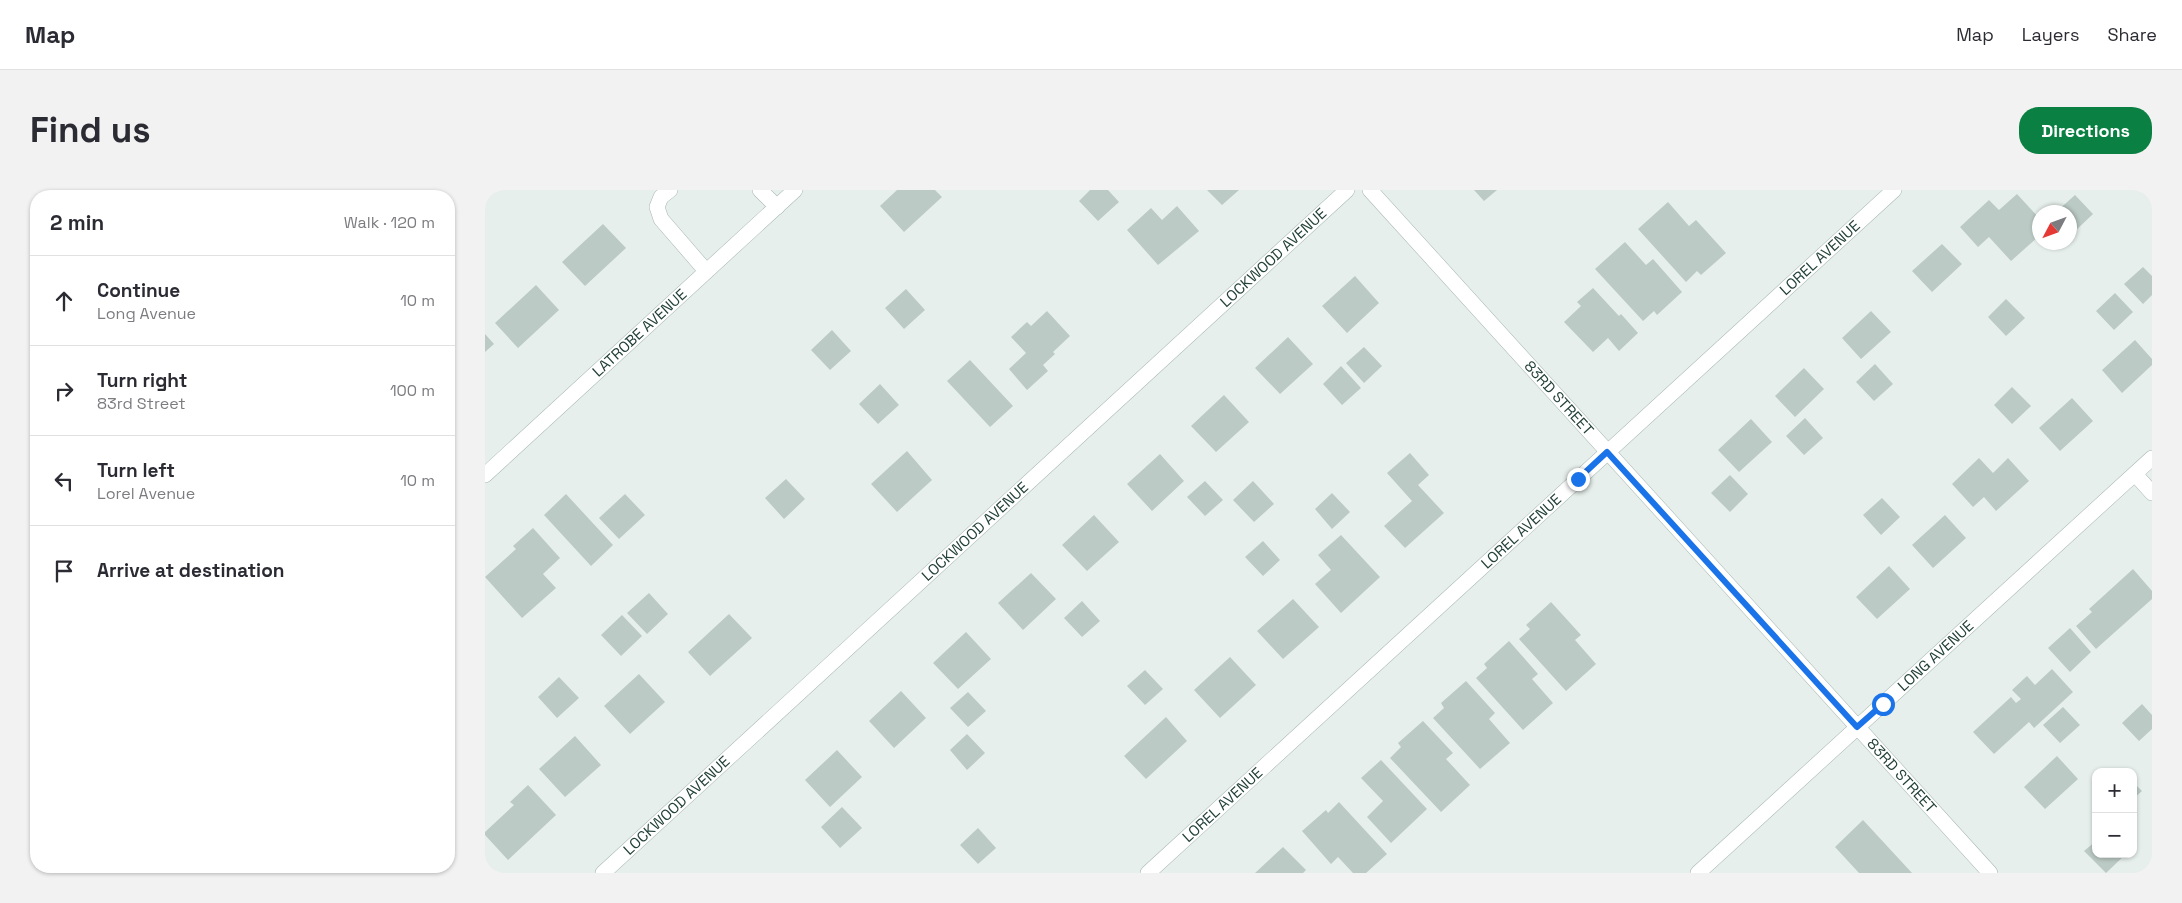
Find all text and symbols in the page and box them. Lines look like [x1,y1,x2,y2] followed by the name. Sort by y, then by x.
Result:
[25,19,75,50] text: Map
[1956,23,1994,46] text: Map
[2022,23,2079,46] text: Layers
[2107,23,2157,46] text: Share
[2019,107,2152,154] button: Directions
[30,108,151,152] text: Find us
[1216,204,1330,311] street label: LOCKWOOD AVENUE
[2032,205,2077,250] north arrow
[50,209,104,236] text: 2 min
[344,212,435,233] text: Walk · 120 m
[1775,216,1864,299] street label: LOREL AVENUE
[97,278,180,303] text: Continue
[588,284,690,381] street label: LATROBE AVENUE
[50,287,78,315] icon: ahead
[400,290,435,311] text: 10 m
[97,303,196,324] text: Long Avenue
[1520,356,1598,439] street label: 83RD STREET
[97,368,187,393] text: Turn right
[50,377,78,405] icon: right
[390,380,435,401] text: 100 m
[97,393,186,414] text: 83rd Street
[97,458,175,483] text: Turn left
[50,467,78,495] icon: left
[1567,468,1590,491] route end
[400,470,435,491] text: 10 m
[917,477,1032,585] street label: LOCKWOOD AVENUE
[97,483,195,504] text: Lorel Avenue
[1477,489,1565,572] street label: LOREL AVENUE
[50,557,78,585] icon: arrive
[97,558,285,583] text: Arrive at destination
[1893,616,1977,695] street label: LONG AVENUE
[1872,693,1895,716] route start
[1863,734,1941,817] street label: 83RD STREET
[619,751,734,859] street label: LOCKWOOD AVENUE
[1178,763,1266,846] street label: LOREL AVENUE
[2092,768,2137,858] map controls
[2092,768,2137,813] button: +
[2092,813,2137,858] button: −

